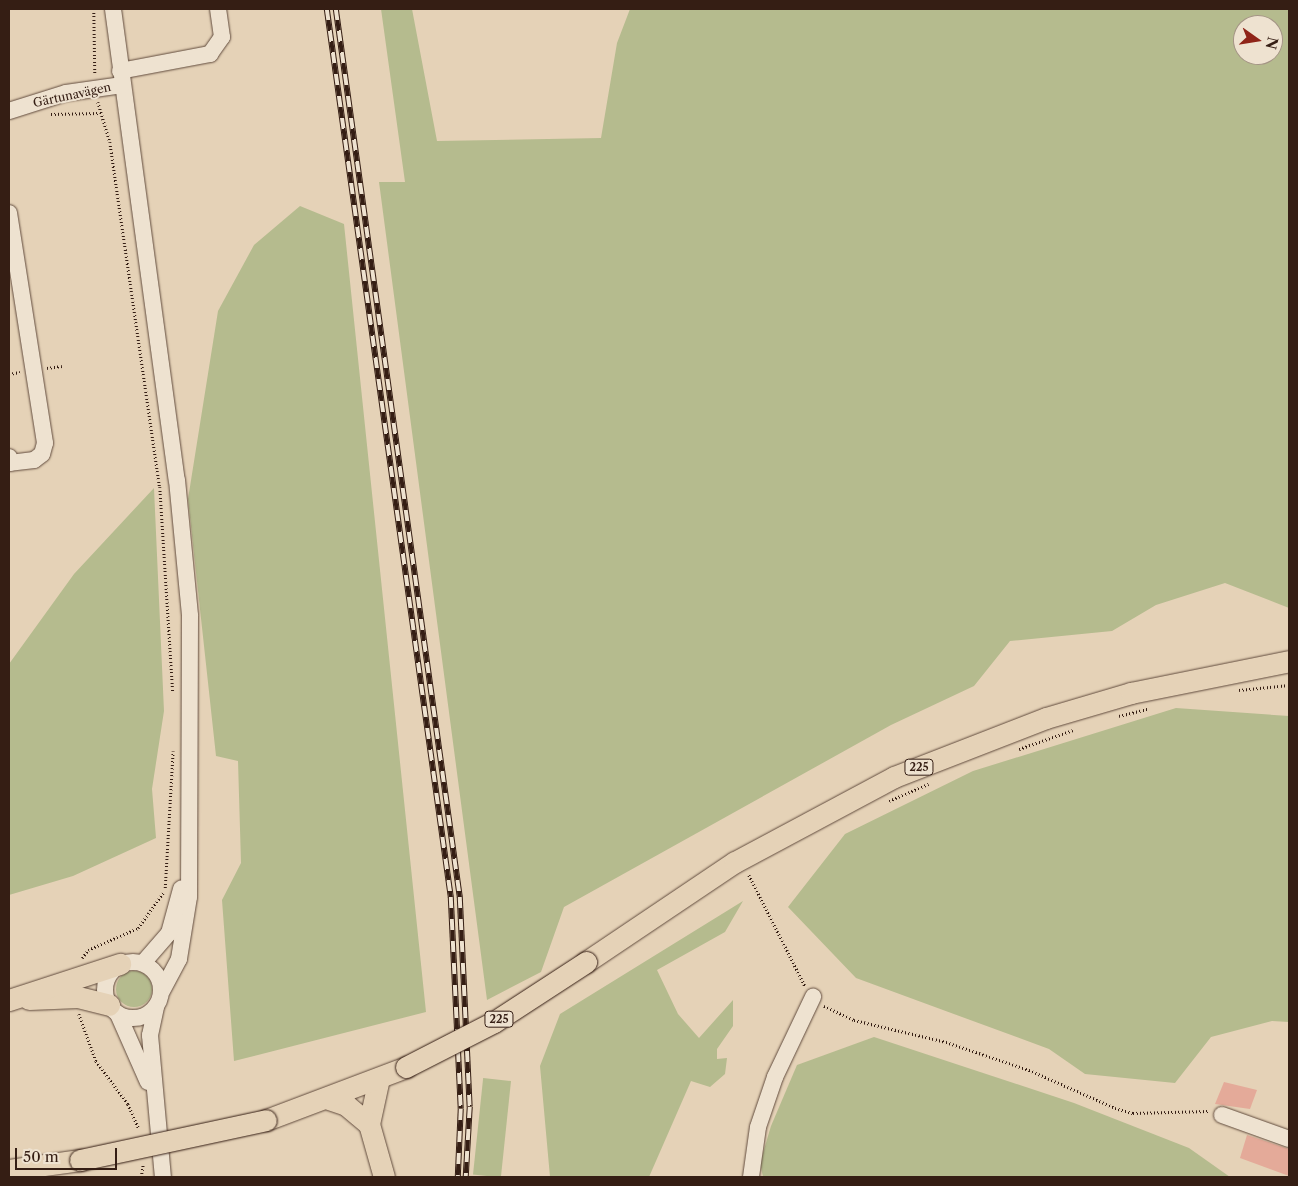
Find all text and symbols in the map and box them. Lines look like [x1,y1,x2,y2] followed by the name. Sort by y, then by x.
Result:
[1233,15,1283,65] north arrow
[1262,35,1282,51] text: N
[32,80,112,110] street label: Gärtunavägen
[904,759,934,776] road number: 225
[484,1011,514,1028] road number: 225
[18,1138,120,1170] scale bar
[23,1147,59,1166] text: 50 m

